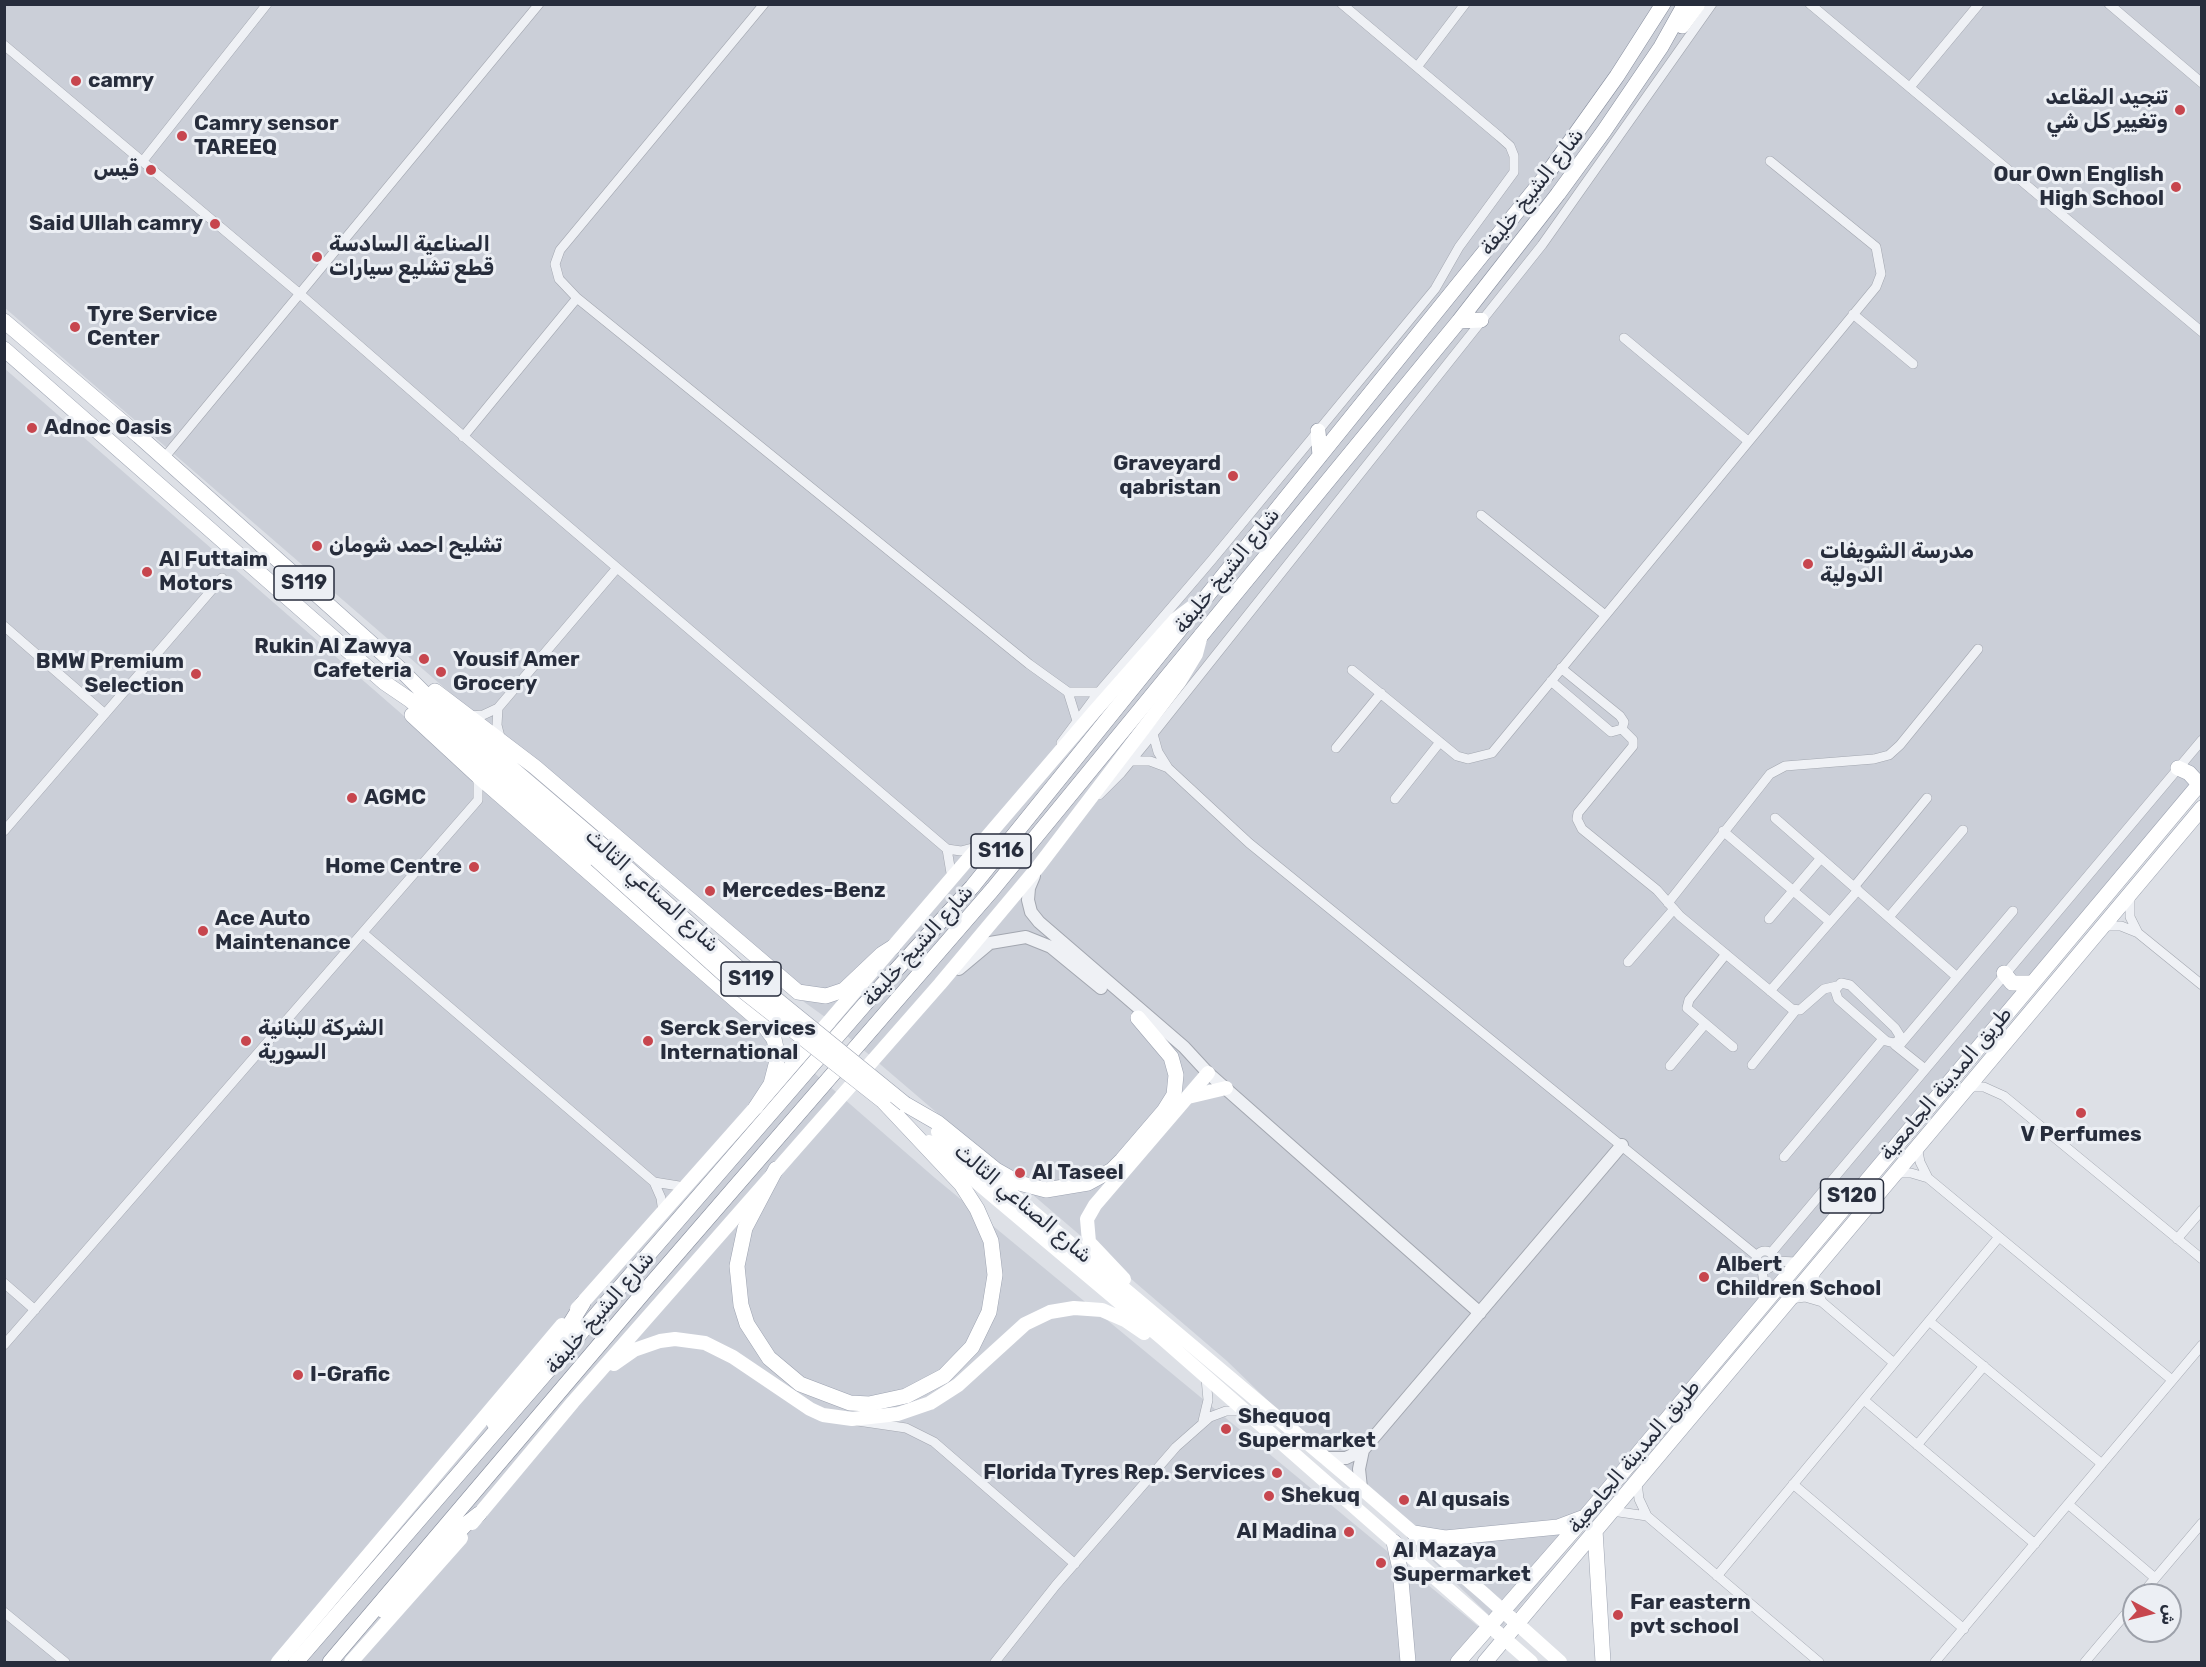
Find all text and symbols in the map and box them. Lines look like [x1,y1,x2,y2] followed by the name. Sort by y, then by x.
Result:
[88,68,154,94] place label: camry
[69,74,83,88] marker: camry
[2046,85,2168,135] place label: تنجيد المقاعد وتغيير كل شي
[2173,103,2187,117] marker: تنجيد المقاعد وتغيير كل شي
[194,111,338,161] place label: Camry sensor TAREEQ
[1475,123,1589,261] street label: شارع الشيخ خليفة
[175,129,189,143] marker: Camry sensor TAREEQ
[94,157,139,183] place label: قيس
[1994,162,2164,212] place label: Our Own English High School
[144,163,158,177] marker: قيس
[2169,180,2183,194] marker: Our Own English High School
[29,211,203,237] place label: Said Ullah camry
[208,217,222,231] marker: Said Ullah camry
[329,232,494,282] place label: الصناعية السادسة قطع تشليع سيارات
[310,250,324,264] marker: الصناعية السادسة قطع تشليع سيارات
[87,302,218,352] place label: Tyre Service Center
[68,320,82,334] marker: Tyre Service Center
[44,415,172,441] place label: Adnoc Oasis
[25,421,39,435] marker: Adnoc Oasis
[1113,451,1221,501] place label: Graveyard qabristan
[1226,469,1240,483] marker: Graveyard qabristan
[1169,503,1285,639] street label: شارع الشيخ خليفة
[329,533,502,559] place label: تشليح احمد شومان
[310,539,324,553] marker: تشليح احمد شومان
[1820,539,1974,589] place label: مدرسة الشويفات الدولية
[159,547,268,597] place label: Al Futtaim Motors
[1801,557,1815,571] marker: مدرسة الشويفات الدولية
[140,565,154,579] marker: Al Futtaim Motors
[274,566,334,600] road number: S119
[254,634,412,684] place label: Rukin Al Zawya Cafeteria
[453,647,579,697] place label: Yousif Amer Grocery
[36,649,184,699] place label: BMW Premium Selection
[417,652,431,666] marker: Rukin Al Zawya Cafeteria
[434,665,448,679] marker: Yousif Amer Grocery
[189,667,203,681] marker: BMW Premium Selection
[364,785,426,811] place label: AGMC
[345,791,359,805] marker: AGMC
[580,824,724,958] street label: شارع الصناعي الثالث
[971,834,1031,868] road number: S116
[325,854,462,880] place label: Home Centre
[467,860,481,874] marker: Home Centre
[722,878,886,904] place label: Mercedes-Benz
[857,880,979,1012] street label: شارع الشيخ خليفة
[703,884,717,898] marker: Mercedes-Benz
[215,906,351,956] place label: Ace Auto Maintenance
[196,924,210,938] marker: Ace Auto Maintenance
[721,962,781,996] road number: S119
[1874,1002,2018,1166] street label: طريق المدينة الجامعية
[258,1016,384,1066] place label: الشركة للبنانية السورية
[660,1016,816,1066] place label: Serck Services International
[239,1034,253,1048] marker: الشركة للبنانية السورية
[641,1034,655,1048] marker: Serck Services International
[2074,1106,2088,1120] marker: V Perfumes
[2020,1122,2142,1148] place label: V Perfumes
[949,1139,1097,1269] street label: شارع الصناعي الثالث
[1032,1160,1124,1186] place label: Al Taseel
[1013,1166,1027,1180] marker: Al Taseel
[1820,1179,1884,1213] road number: S120
[540,1246,660,1380] street label: شارع الشيخ خليفة
[1716,1252,1881,1302] place label: Albert Children School
[1697,1270,1711,1284] marker: Albert Children School
[310,1362,390,1388] place label: I-Grafic
[291,1368,305,1382] marker: I-Grafic
[1562,1375,1706,1539] street label: طريق المدينة الجامعية
[1238,1404,1376,1454] place label: Shequoq Supermarket
[1219,1422,1233,1436] marker: Shequoq Supermarket
[983,1460,1265,1486] place label: Florida Tyres Rep. Services
[1270,1466,1284,1480] marker: Florida Tyres Rep. Services
[1281,1483,1360,1509] place label: Shekuq
[1416,1487,1510,1513] place label: Al qusais
[1262,1489,1276,1503] marker: Shekuq
[1397,1493,1411,1507] marker: Al qusais
[1237,1519,1337,1545] place label: Al Madina
[1342,1525,1356,1539] marker: Al Madina
[1393,1538,1531,1588] place label: Al Mazaya Supermarket
[1374,1556,1388,1570] marker: Al Mazaya Supermarket
[2122,1583,2182,1643] north arrow
[1630,1590,1751,1640] place label: Far eastern pvt school
[2158,1604,2179,1626] text: ش
[1611,1608,1625,1622] marker: Far eastern pvt school

